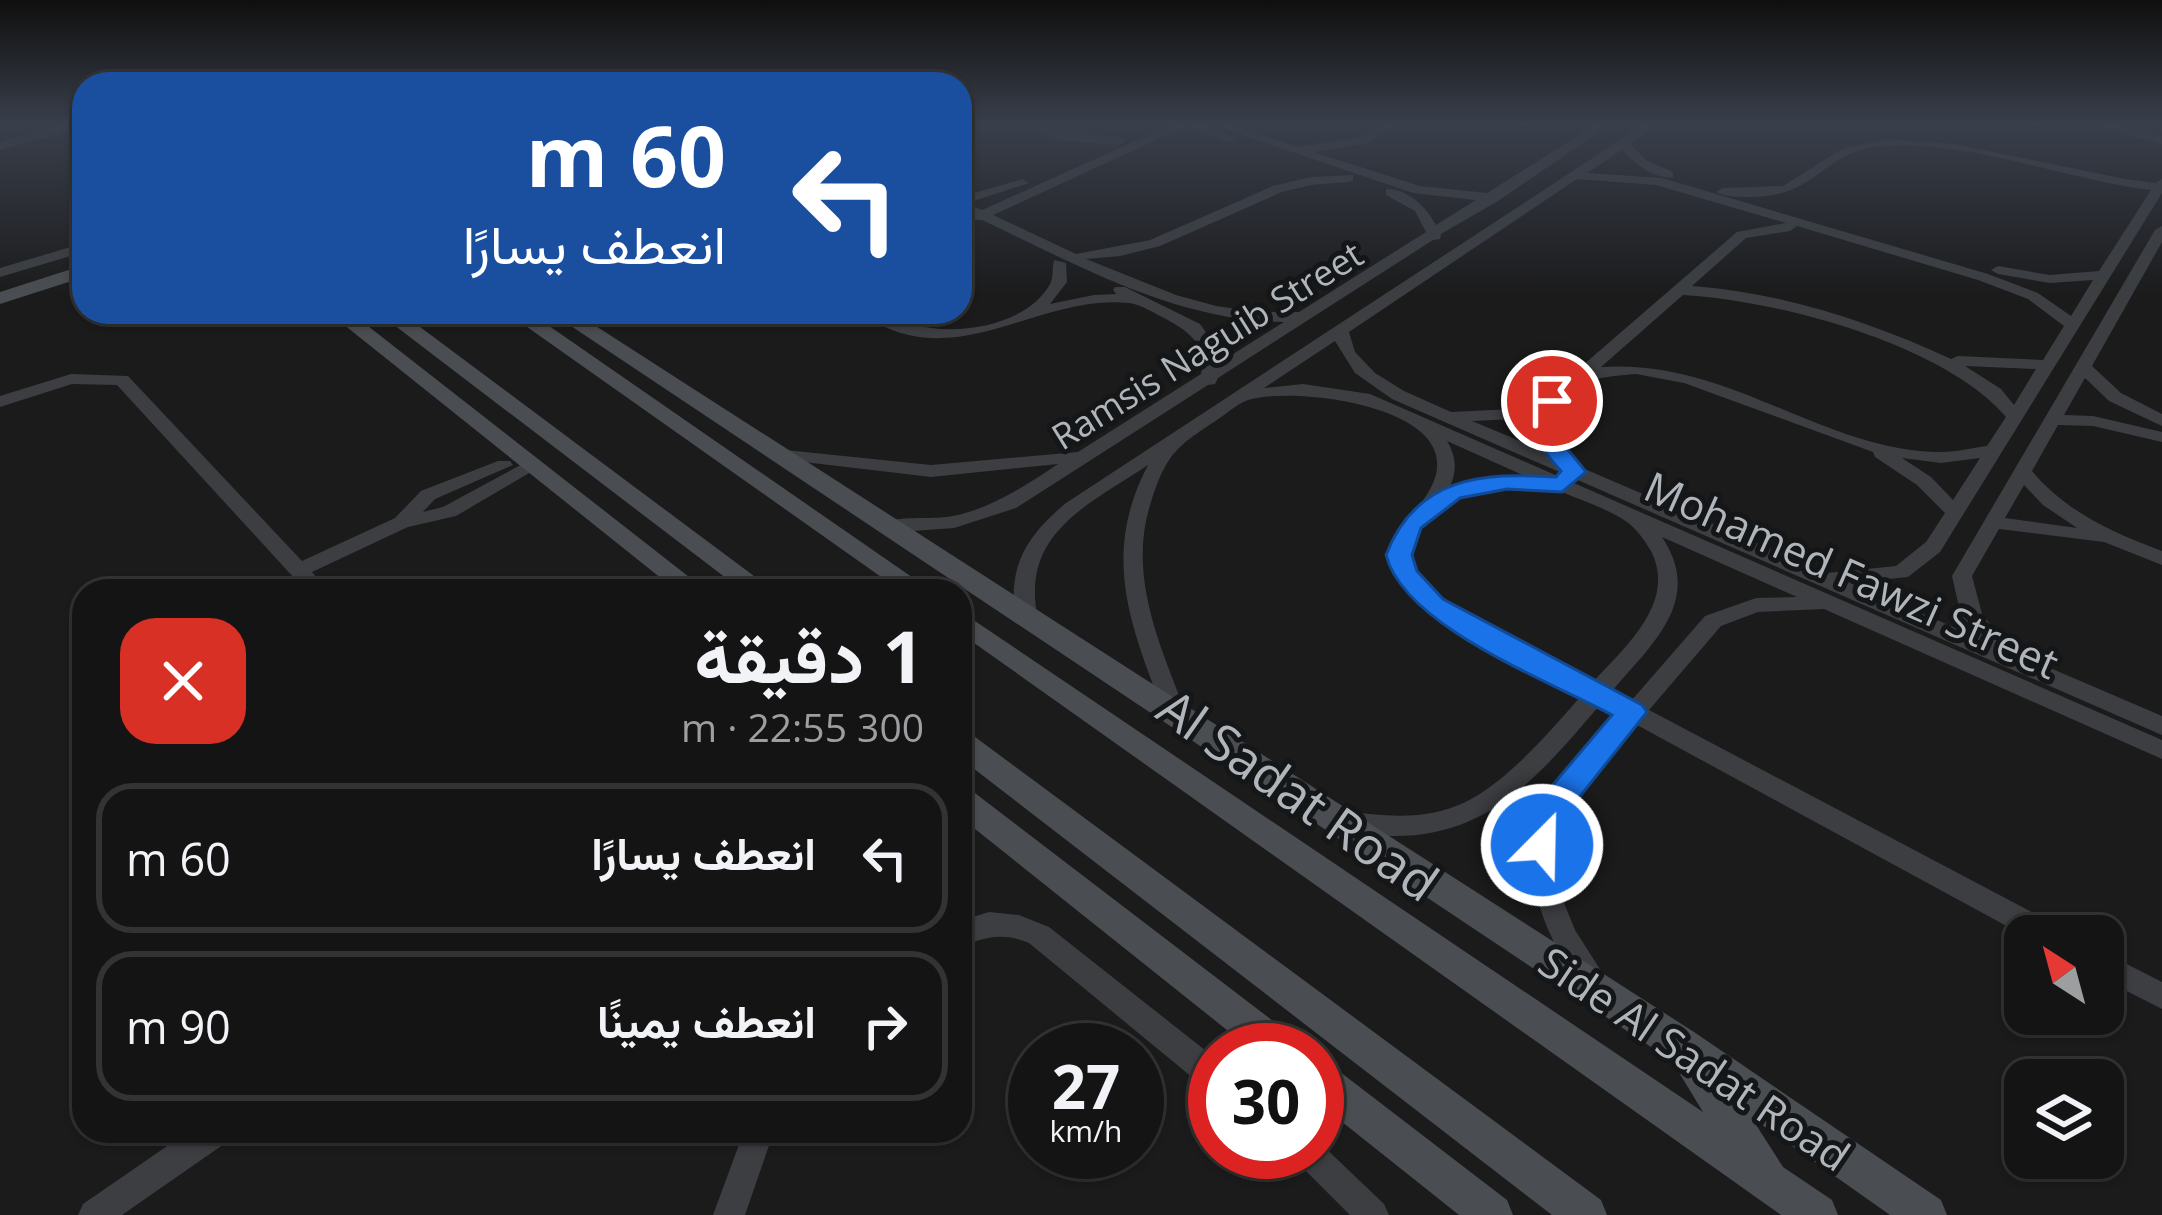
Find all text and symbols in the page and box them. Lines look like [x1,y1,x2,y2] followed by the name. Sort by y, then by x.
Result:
[526,97,726,212] text: 60 m
[768,120,924,276] icon: left
[463,206,726,280] text: انعطف يسارًا
[1042,229,1372,461] street label: Ramsis Naguib Street
[1501,350,1603,452] pin
[1519,368,1585,434] icon: arrive
[1636,457,2068,691] street label: Mohamed Fawzi Street
[694,606,924,704] text: 1 دقيقة
[120,618,246,744] button: close
[1145,671,1453,917] street label: Al Sadat Road
[681,700,924,753] text: 300 m · 22:55
[1479,782,1605,908] position arrow
[591,822,816,883] text: انعطف يسارًا
[852,825,918,891] icon: left
[126,828,231,889] text: 60 m
[2004,915,2124,1035] north arrow
[2004,915,2124,1179] map controls
[1528,933,1862,1183] street label: Side Al Sadat Road
[597,990,816,1051] text: انعطف يمينًا
[852,993,918,1059] icon: right
[126,996,231,1057] text: 90 m
[1188,1023,1344,1179] speed limit sign: 30
[1052,1045,1120,1127] text: 27
[2004,1059,2124,1179] button: layers
[1050,1110,1122,1151] text: km/h

